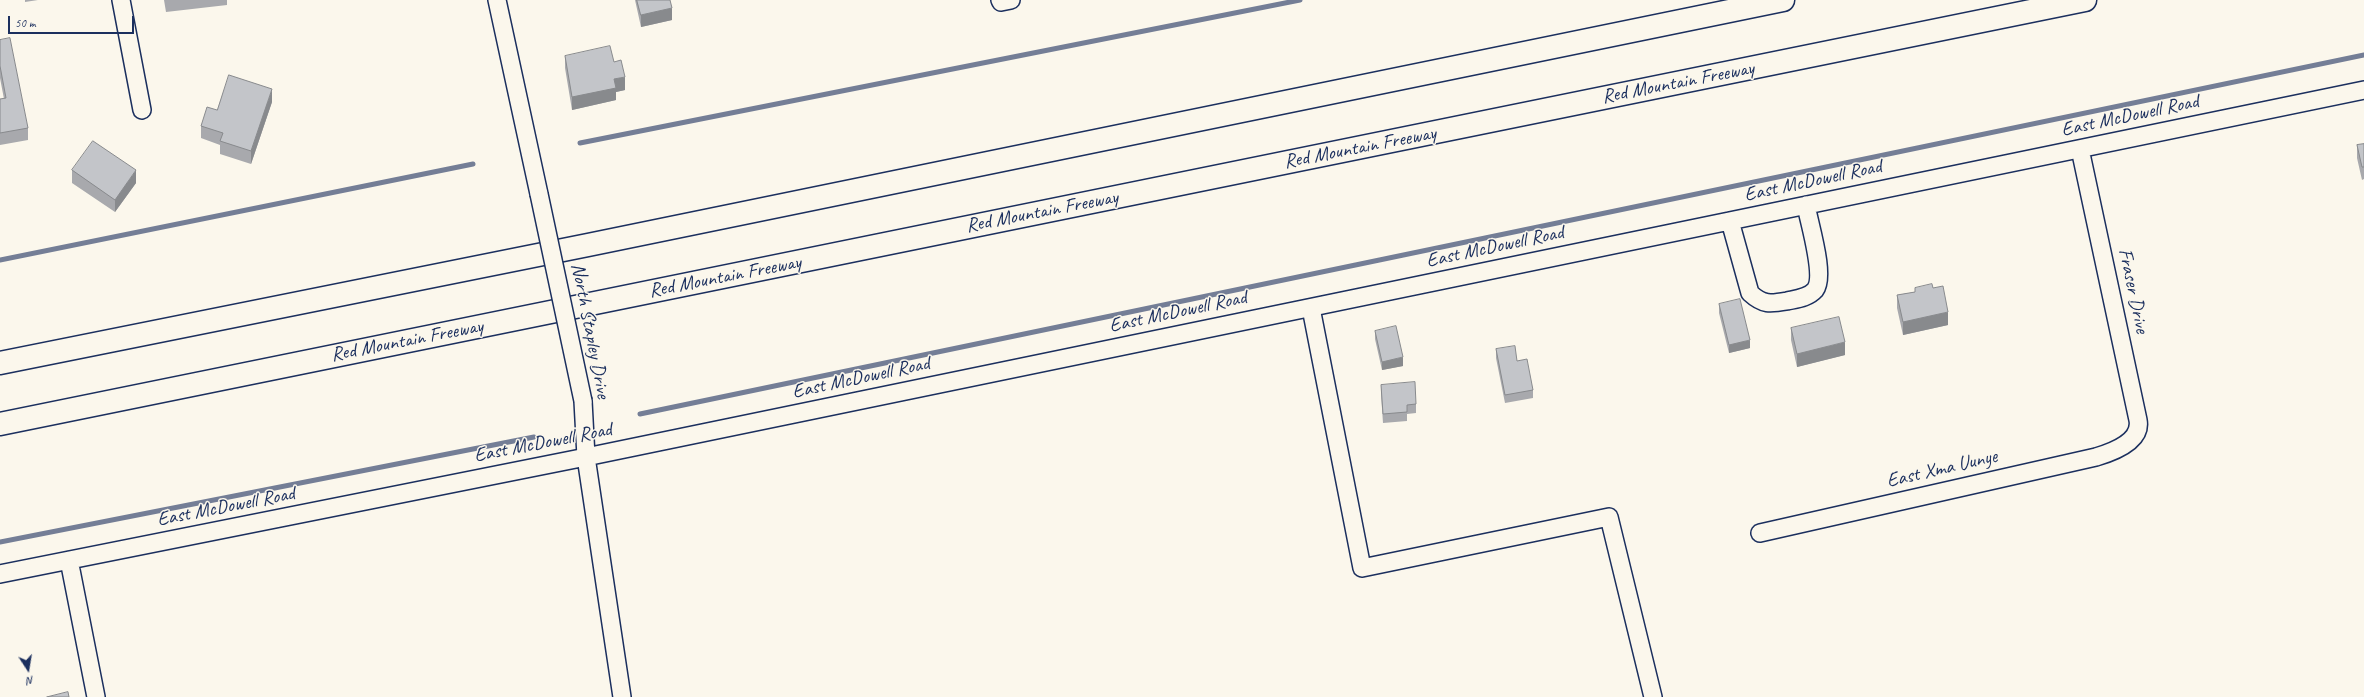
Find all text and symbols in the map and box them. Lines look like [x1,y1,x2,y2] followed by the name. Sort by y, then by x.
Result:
[10,8,136,34] scale bar
[15,15,35,31] text: 50 m
[1600,56,1756,110] street label: Red Mountain Freeway
[2059,90,2201,142] street label: East McDowell Road
[1282,121,1438,175] street label: Red Mountain Freeway
[1742,155,1884,207] street label: East McDowell Road
[964,185,1120,239] street label: Red Mountain Freeway
[1424,221,1566,273] street label: East McDowell Road
[2112,246,2154,336] street label: Fraser Drive
[647,250,803,304] street label: Red Mountain Freeway
[565,261,615,401] street label: North Stapley Drive
[1107,286,1249,338] street label: East McDowell Road
[329,314,485,368] street label: Red Mountain Freeway
[790,352,932,404] street label: East McDowell Road
[472,418,614,468] street label: East McDowell Road
[1884,445,2000,493] street label: East Xma Uunye
[155,482,297,532] street label: East McDowell Road
[8,649,48,689] north arrow
[26,673,35,688] text: N

